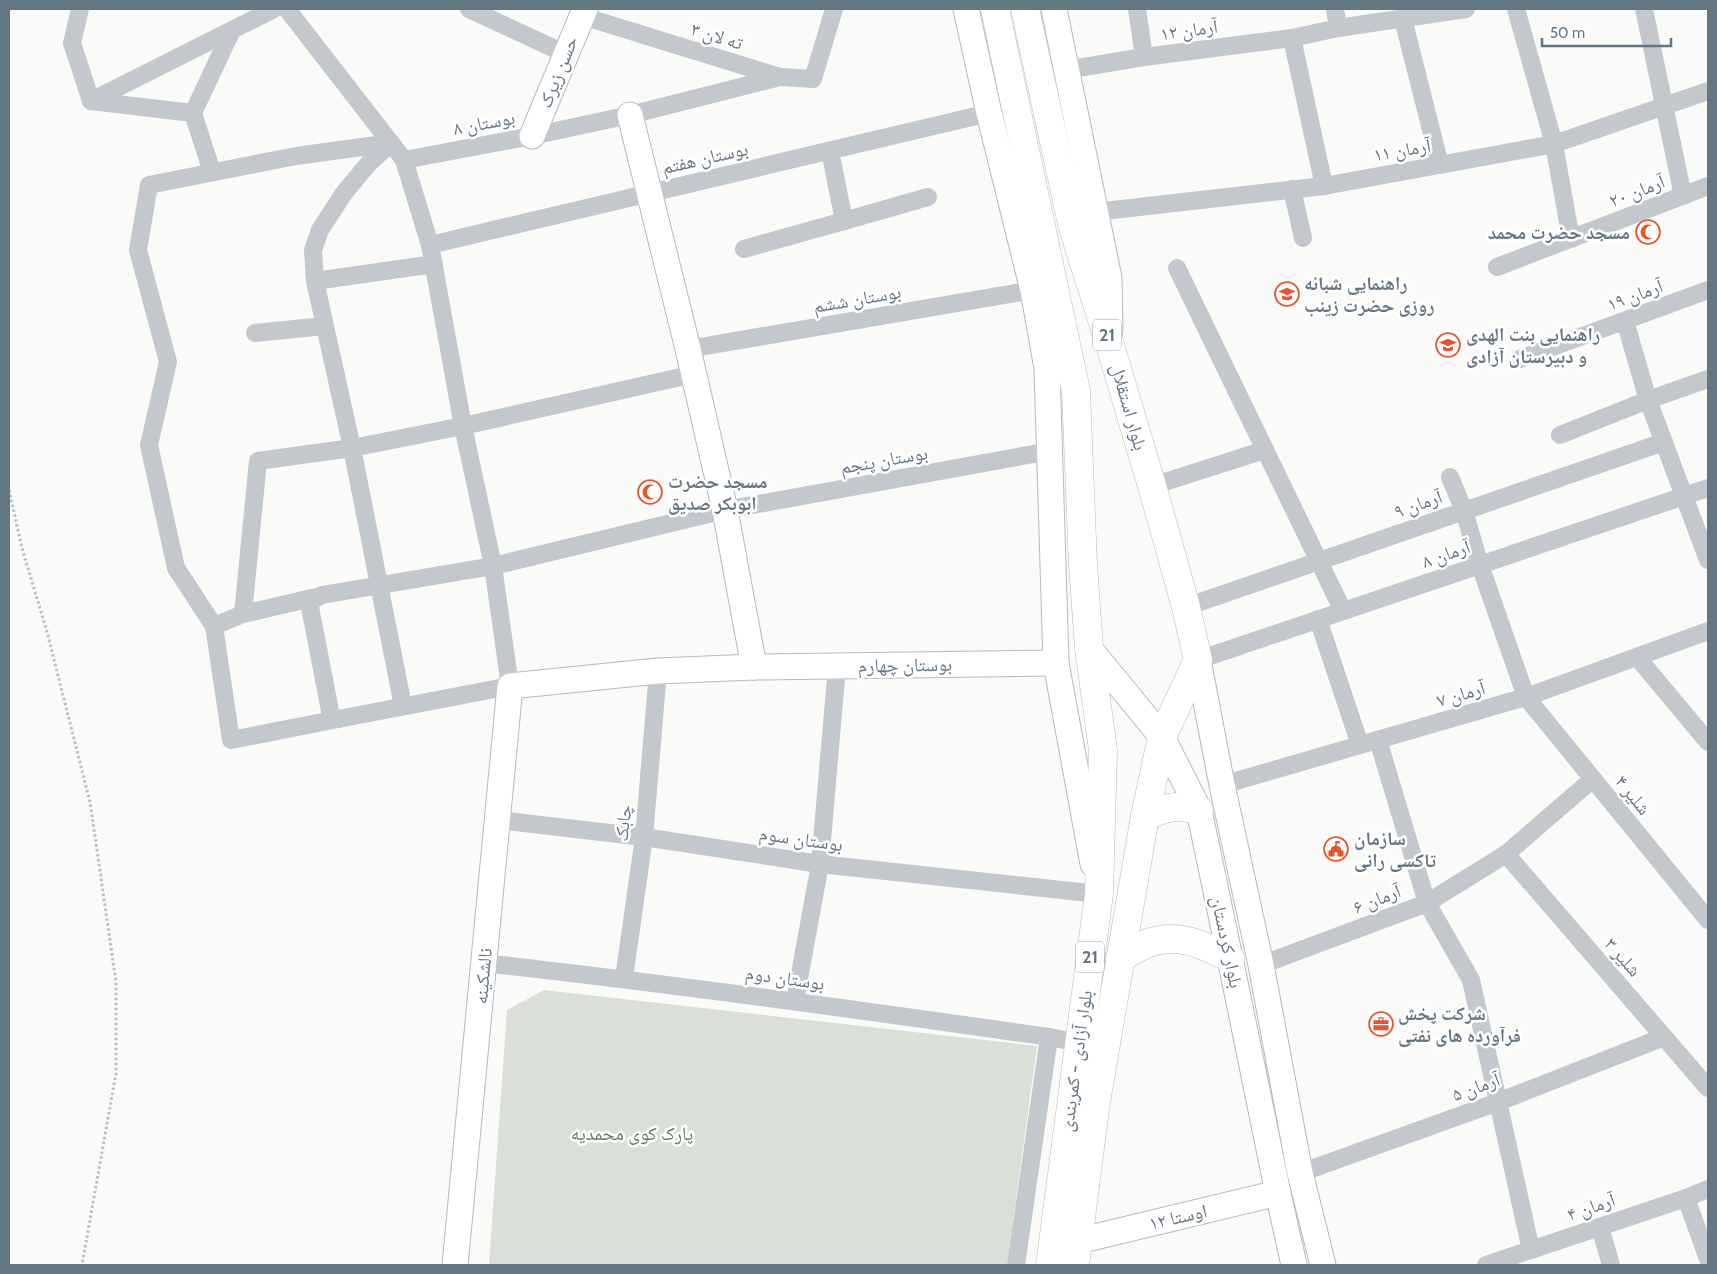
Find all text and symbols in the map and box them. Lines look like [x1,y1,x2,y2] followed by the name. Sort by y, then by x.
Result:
[1159,14,1220,45] street label: آرمان ۱۲
[1542,15,1671,47] scale bar
[688,17,746,55] street label: ته لان ۳
[1550,24,1585,42] text: 50 m
[533,33,583,111] street label: حسن زیرک
[451,106,517,140] street label: بوستان ۸
[1372,133,1434,166] street label: آرمان ۱۱
[660,137,750,180] street label: بوستان هفتم
[1606,169,1669,212] street label: آرمان ۲۰
[1635,219,1661,245] mosque icon: مسجد حضرت محمد
[1488,221,1630,244] place label: مسجد حضرت محمد
[1304,272,1434,317] place label: راهنمایی شبانه روزی حضرت زینب
[1604,274,1667,316] street label: آرمان ۱۹
[811,280,903,319] street label: بوستان ششم
[1274,281,1300,307] school or university icon: راهنمایی شبانه روزی حضرت زینب
[1093,320,1121,350] road number: 21
[1466,323,1600,368] place label: راهنمایی بنت الهدی و دبیرستان آزادی
[1435,332,1461,358] school or university icon: راهنمایی بنت الهدی و دبیرستان آزادی
[1106,361,1152,453] street label: بلوار استقلال
[838,441,930,480] street label: بوستان پنجم
[668,470,767,515] place label: مسجد حضرت ابوبکر صدیق
[637,479,663,505] mosque icon: مسجد حضرت ابوبکر صدیق
[1391,485,1446,523] street label: آرمان ۹
[1419,535,1474,573] street label: آرمان ۸
[858,653,952,679] street label: بوستان چهارم
[1434,676,1489,712] street label: آرمان ۷
[1610,770,1656,820] street label: شلیر ۴
[610,803,636,843] street label: چابک
[757,822,844,858] street label: بوستان سوم
[1354,827,1437,872] place label: سازمان تاکسی رانی
[1323,836,1349,862] public building icon: سازمان تاکسی رانی
[1350,879,1405,919] street label: آرمان ۶
[1206,894,1248,990] street label: بلوار کردستان
[1600,933,1646,981] street label: شلیر ۳
[1076,942,1104,972] road number: 21
[469,947,497,1005] street label: نالشکینه
[744,961,826,997] street label: بوستان دوم
[1055,989,1097,1133] street label: بلوار آزادی - کمربندی
[1398,1002,1521,1047] place label: شرکت پخش فرآورده های نفتی
[1368,1011,1394,1037] office icon: شرکت پخش فرآورده های نفتی
[1449,1067,1504,1106] street label: آرمان ۵
[571,1122,693,1145] park label: پارک کوی محمدیه
[1564,1188,1619,1226] street label: آرمان ۴
[1147,1199,1209,1235] street label: اوستا ۱۲

